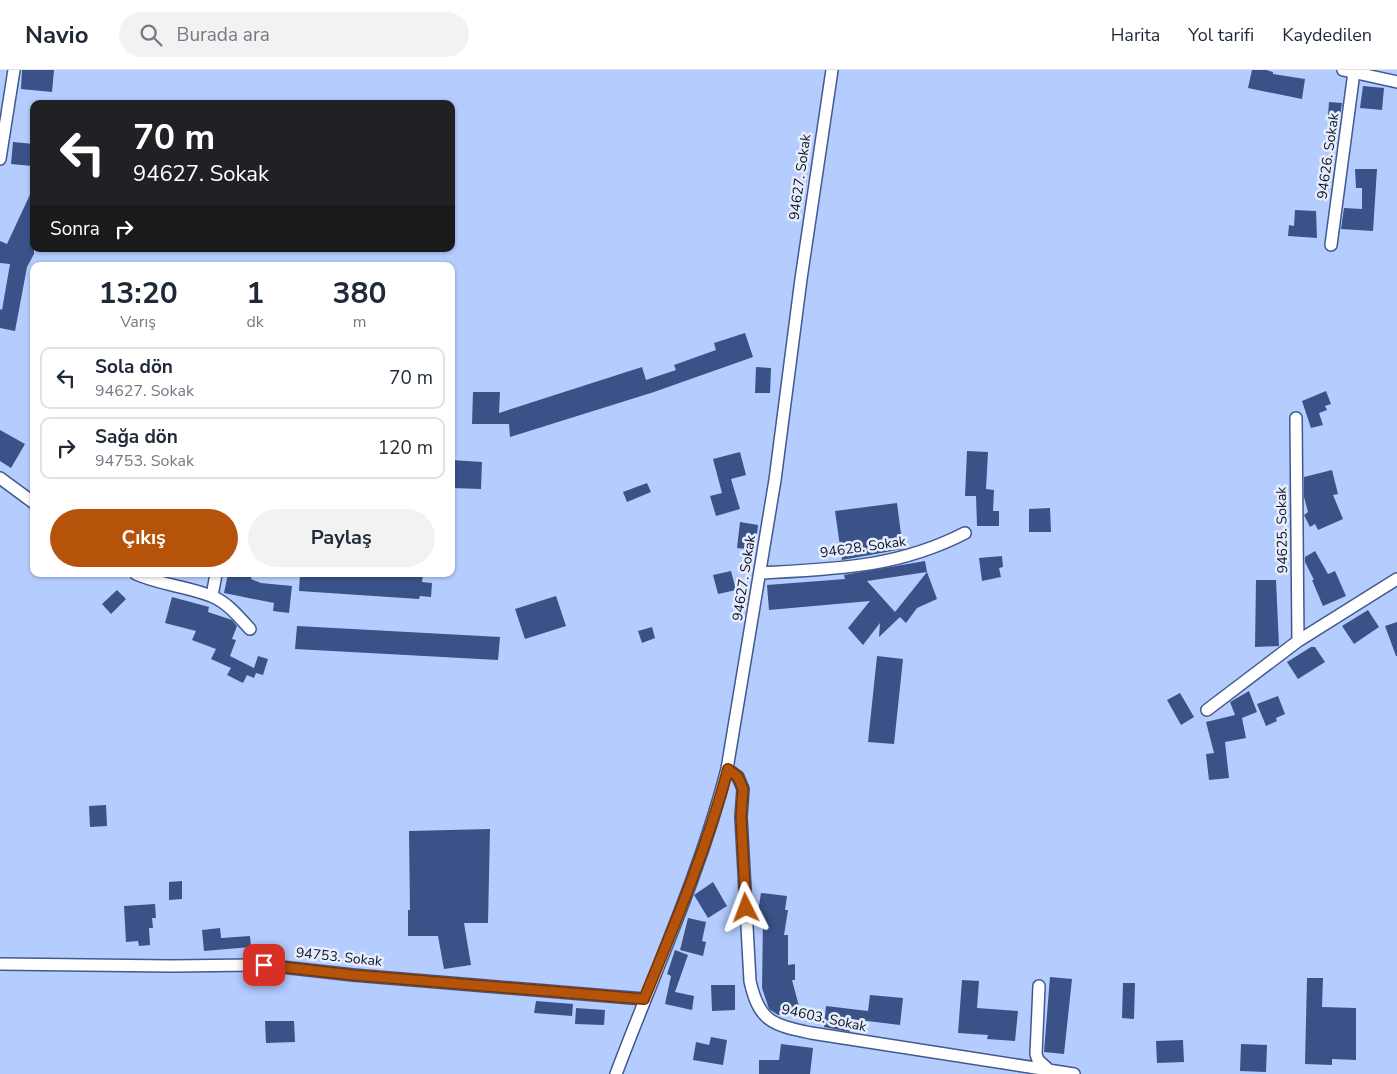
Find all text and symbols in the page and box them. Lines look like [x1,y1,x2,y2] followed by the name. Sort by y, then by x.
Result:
[119,12,469,57] search box
[25,19,89,51] text: Navio
[137,21,165,49] icon: search
[177,22,270,48] text: Burada ara
[1111,23,1160,47] text: Harita
[1188,23,1254,47] text: Yol tarifi
[1282,23,1372,47] text: Kaydedilen
[1313,111,1344,200] street label: 94626. Sokak
[133,114,215,161] text: 70 m
[50,120,115,185] icon: left
[785,132,816,221] street label: 94627. Sokak
[133,159,269,189] text: 94627. Sokak
[110,215,138,243] icon: right
[50,216,100,242] text: Sonra
[98,273,178,314] text: 13:20
[246,273,264,314] text: 1
[333,273,387,314] text: 380
[120,311,156,333] text: Varış
[247,311,264,333] text: dk
[353,311,366,333] text: m
[95,354,173,380] text: Sola dön
[52,364,80,392] icon: left
[389,365,433,391] text: 70 m
[95,380,194,402] text: 94627. Sokak
[95,424,178,450] text: Sağa dön
[52,434,80,462] icon: right
[378,435,433,461] text: 120 m
[95,450,194,472] text: 94753. Sokak
[1272,486,1292,573] street label: 94625. Sokak
[50,509,238,567] button: Çıkış
[248,509,435,567] button: Paylaş
[819,531,908,562] street label: 94628. Sokak
[728,533,760,622] street label: 94627. Sokak
[719,881,771,933] position arrow
[295,943,384,971] street label: 94753. Sokak
[243,944,285,986] pin
[250,951,278,979] icon: arrive
[780,1000,869,1036] street label: 94603. Sokak

